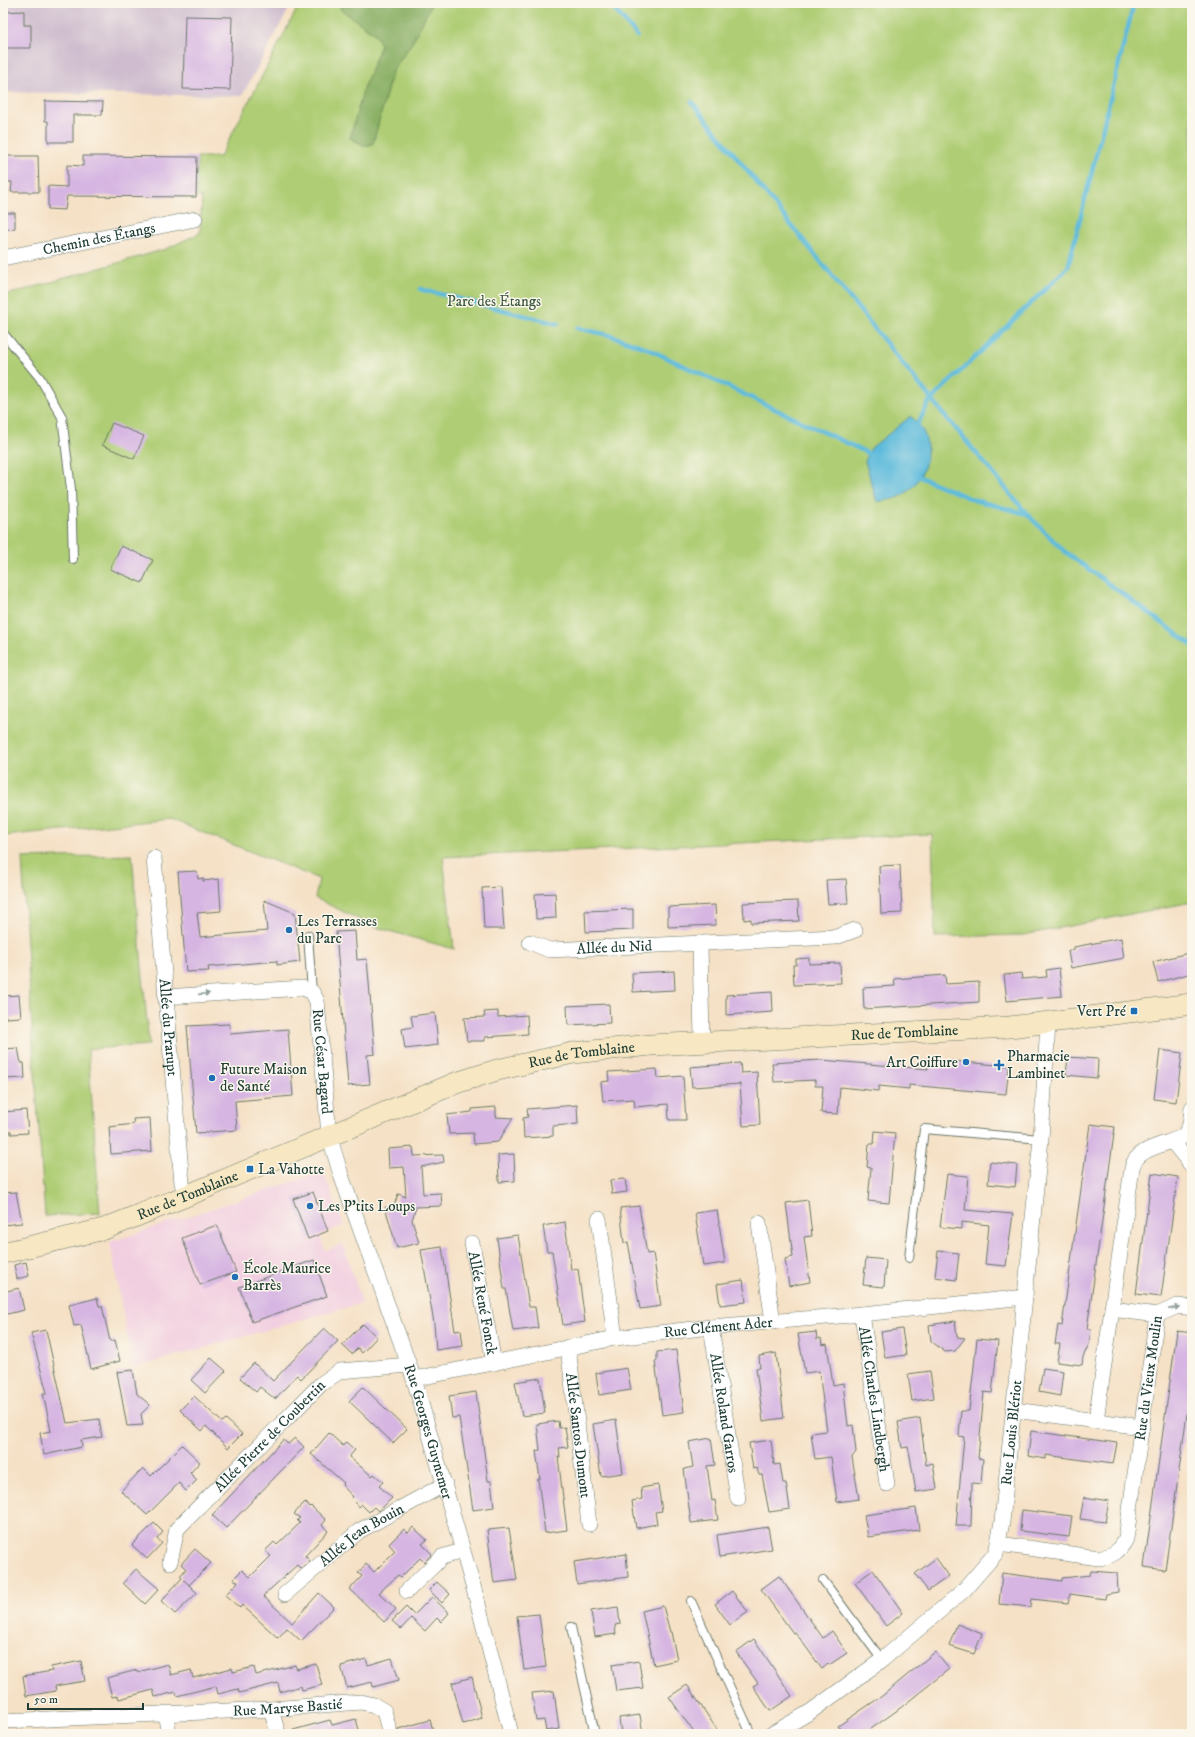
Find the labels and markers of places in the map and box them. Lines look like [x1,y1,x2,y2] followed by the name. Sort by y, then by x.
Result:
[297,912,377,948] place label: Les Terrasses du Parc
[284,925,294,935] marker: Les Terrasses du Parc
[1076,1002,1127,1021] place label: Vert Pré
[1129,1006,1139,1016] marker: Vert Pré
[1007,1047,1070,1083] place label: Pharmacie Lambinet
[886,1053,958,1072] place label: Art Coiffure
[961,1057,971,1067] marker: Art Coiffure
[220,1060,307,1096] place label: Future Maison de Santé
[994,1060,1004,1070] marker: Pharmacie Lambinet
[207,1073,217,1083] marker: Future Maison de Santé
[258,1160,324,1179] place label: La Vahotte
[245,1164,255,1174] marker: La Vahotte
[318,1197,415,1216] place label: Les P'tits Loups
[305,1201,315,1211] marker: Les P'tits Loups
[243,1259,331,1295] place label: École Maurice Barrès
[230,1272,240,1282] marker: École Maurice Barrès

